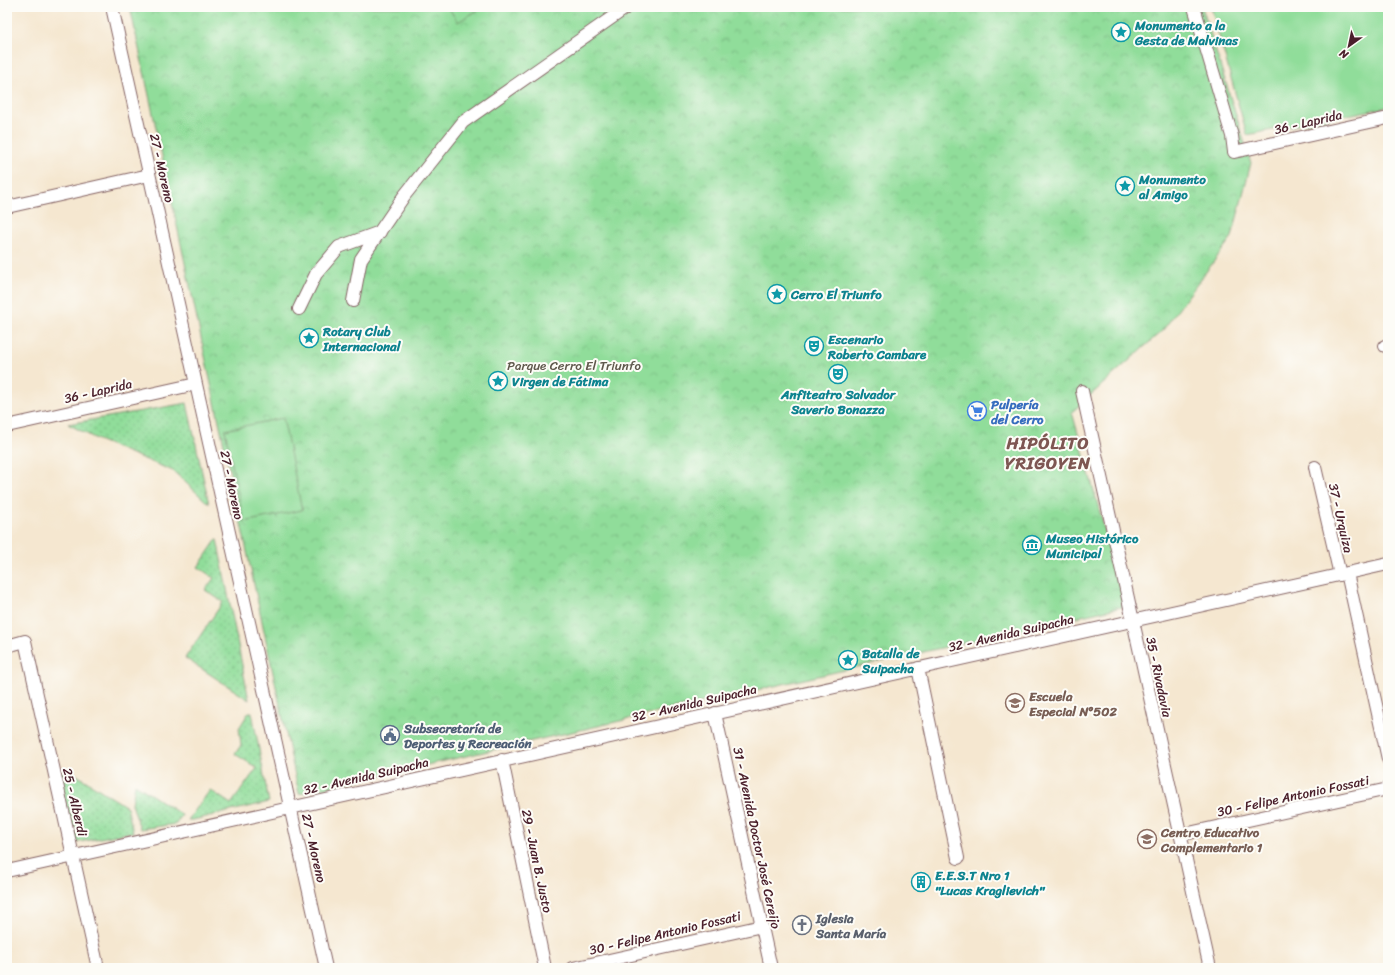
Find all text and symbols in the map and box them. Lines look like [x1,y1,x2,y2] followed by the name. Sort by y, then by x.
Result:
[1134,14,1239,52] place label: Monumento a la Gesta de Malvinas
[1110,21,1132,43] place icon: Monumento a la Gesta de Malvinas
[1329,26,1369,66] north arrow
[1335,44,1353,65] text: N
[1272,103,1345,141] street label: 36 - Laprida
[143,131,181,205] street label: 27 - Moreno
[1138,168,1206,206] place label: Monumento al Amigo
[1114,175,1136,197] place icon: Monumento al Amigo
[766,283,788,305] place icon: Cerro El Triunfo
[790,283,882,306] place label: Cerro El Triunfo
[322,320,402,358] place label: Rotary Club Internacional
[298,327,320,349] place icon: Rotary Club Internacional
[827,328,927,366] place label: Escenario Roberto Cambare
[803,335,825,357] theatre icon: Escenario Roberto Cambare
[507,354,641,377] park label: Parque Cerro El Triunfo
[827,363,849,385] theatre icon: Anfiteatro Salvador Saverio Bonazza
[487,370,509,392] place icon: Virgen de Fátima
[512,370,609,393] place label: Virgen de Fátima
[62,372,135,410] street label: 36 - Laprida
[780,383,897,421] place label: Anfiteatro Salvador Saverio Bonazza
[991,393,1044,431] place label: Pulpería del Cerro
[966,400,988,422] supermarket icon: Pulpería del Cerro
[1005,428,1091,478] district label: HIPÓLITO YRIGOYEN
[213,448,251,522] street label: 27 - Moreno
[1322,481,1360,556] street label: 37 - Urquiza
[1045,527,1139,565] place label: Museo Histórico Municipal
[1021,534,1043,556] museum icon: Museo Histórico Municipal
[946,607,1076,659] street label: 32 - Avenida Suipacha
[1139,635,1179,720] street label: 35 - Rivadavia
[861,642,920,680] place label: Batalla de Suipacha
[837,649,859,671] place icon: Batalla de Suipacha
[629,677,759,729] street label: 32 - Avenida Suipacha
[1029,685,1117,723] place label: Escuela Especial Nº502
[1004,692,1026,714] school or university icon: Escuela Especial Nº502
[403,717,533,755] place label: Subsecretaría de Deportes y Recreación
[379,724,401,746] public building icon: Subsecretaría de Deportes y Recreación
[726,745,788,931] street label: 31 - Avenida Doctor José Cereijo
[301,750,431,802] street label: 32 - Avenida Suipacha
[56,765,94,839] street label: 25 - Alberdi
[1215,769,1371,823] street label: 30 - Felipe Antonio Fossati
[515,807,559,915] street label: 29 - Juan B. Justo
[295,811,333,885] street label: 27 - Moreno
[1160,821,1263,859] place label: Centro Educativo Complementario 1
[1136,828,1158,850] school or university icon: Centro Educativo Complementario 1
[935,864,1046,902] place label: E.E.S.T Nro 1 "Lucas Kraglievich"
[910,871,932,893] building icon: E.E.S.T Nro 1 "Lucas Kraglievich"
[587,904,743,962] street label: 30 - Felipe Antonio Fossati
[815,907,887,945] place label: Iglesia Santa María
[791,914,813,936] church icon: Iglesia Santa María

